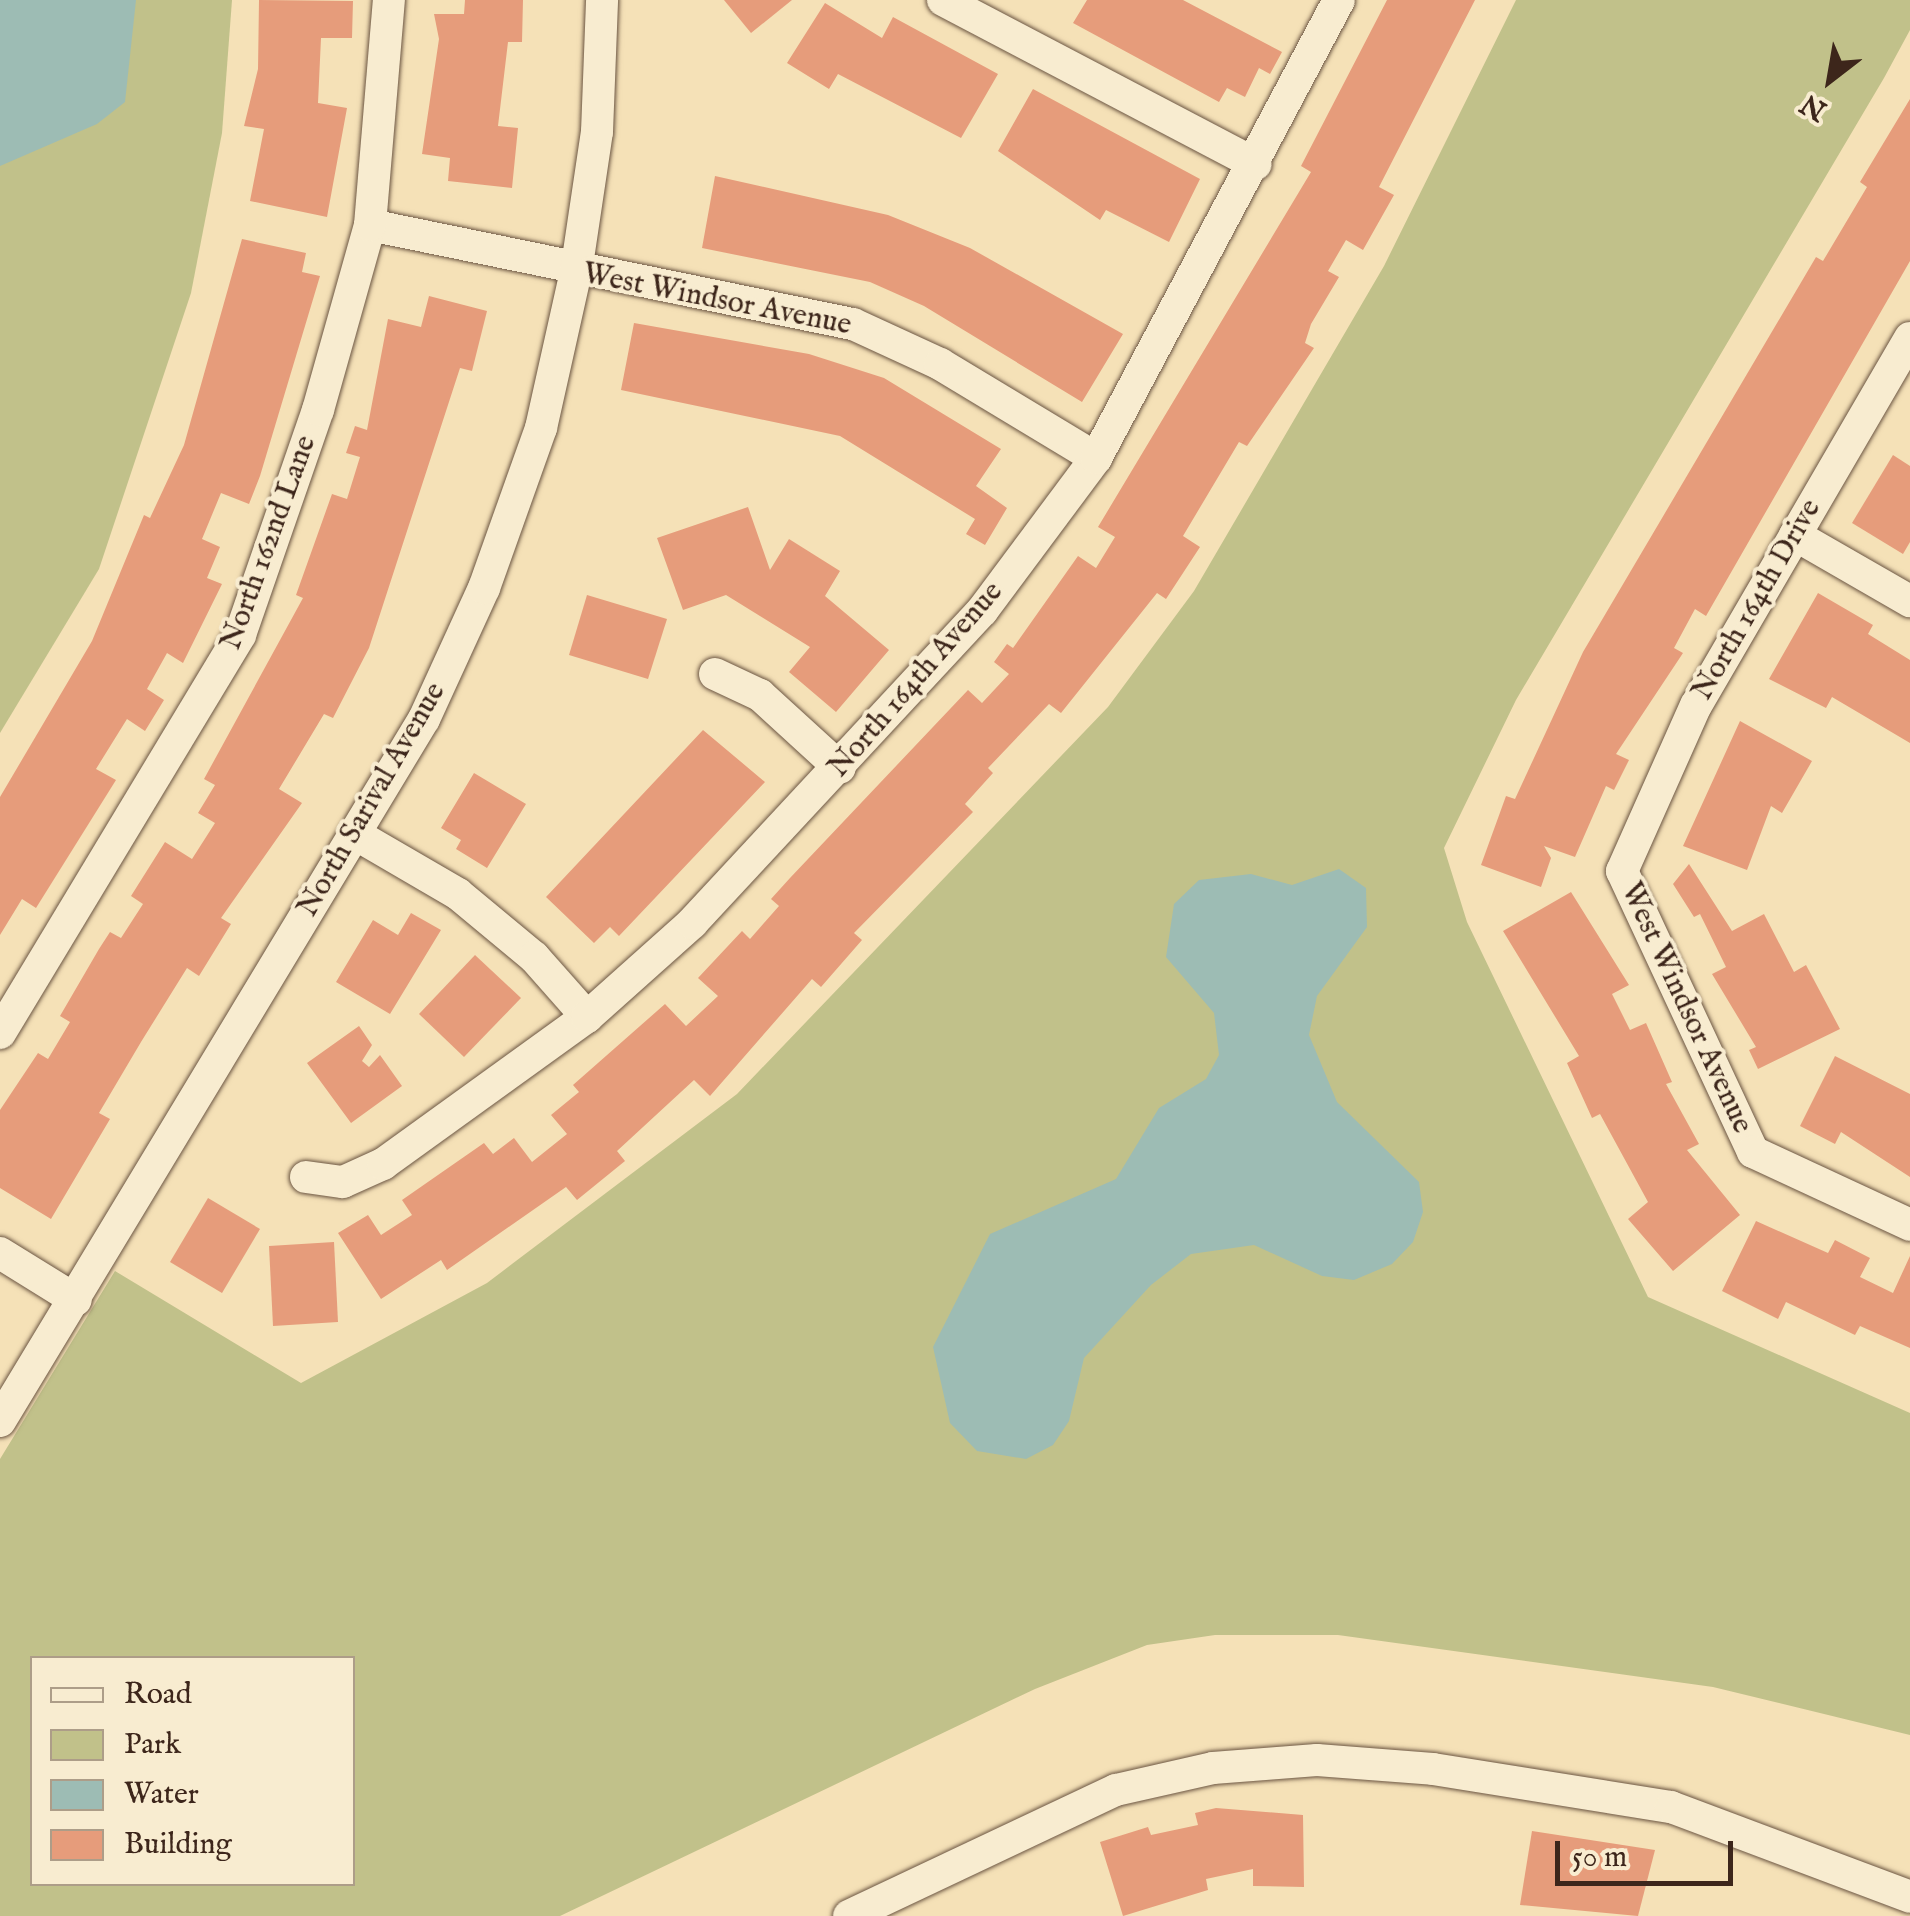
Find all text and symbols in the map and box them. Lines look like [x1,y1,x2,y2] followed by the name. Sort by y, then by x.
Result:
[1780,30,1880,130] north arrow
[1795,85,1834,127] text: N
[580,256,854,344] street label: West Windsor Avenue
[214,431,324,655] street label: North 162nd Lane
[1685,493,1829,707] street label: North 164th Drive
[821,575,1011,785] street label: North 164th Avenue
[290,676,454,924] street label: North Sarival Avenue
[1612,877,1760,1139] street label: West Windsor Avenue
[30,1656,355,1886] legend
[124,1676,192,1714] text: Road
[124,1726,181,1764] text: Park
[124,1776,199,1814] text: Water
[1560,1821,1738,1883] scale bar
[124,1826,232,1864] text: Building
[1572,1839,1627,1877] text: 50 m

